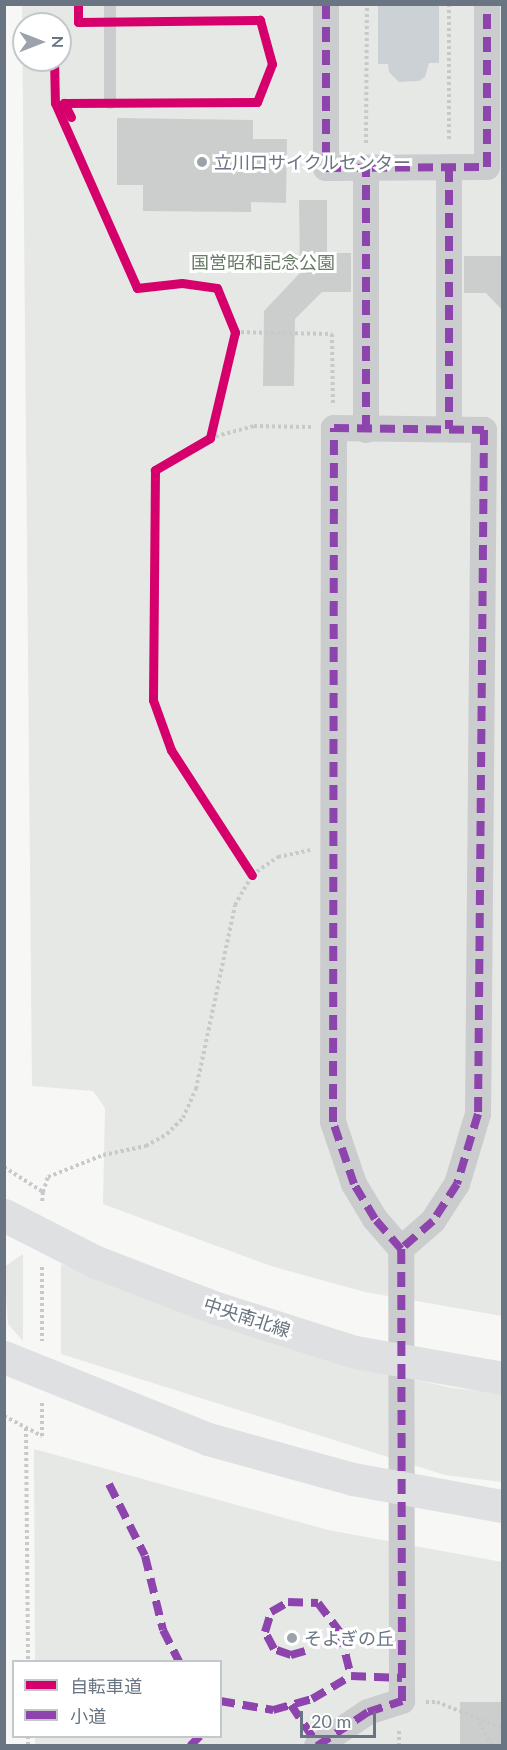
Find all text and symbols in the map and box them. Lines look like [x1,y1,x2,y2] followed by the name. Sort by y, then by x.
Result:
[12,12,72,72] north arrow
[49,36,68,48] text: N
[214,151,412,173] place label: 立川口サイクルセンター
[195,155,209,169] marker: 立川口サイクルセンター
[191,251,335,273] park label: 国営昭和記念公園
[201,1293,293,1341] street label: 中央南北線
[304,1627,394,1649] place label: そよぎの丘
[285,1631,299,1645] marker: そよぎの丘
[12,1660,222,1738] legend
[70,1675,142,1697] text: 自転車道
[303,1699,380,1737] scale bar
[70,1705,106,1727] text: 小道
[311,1710,351,1732] text: 20 m

